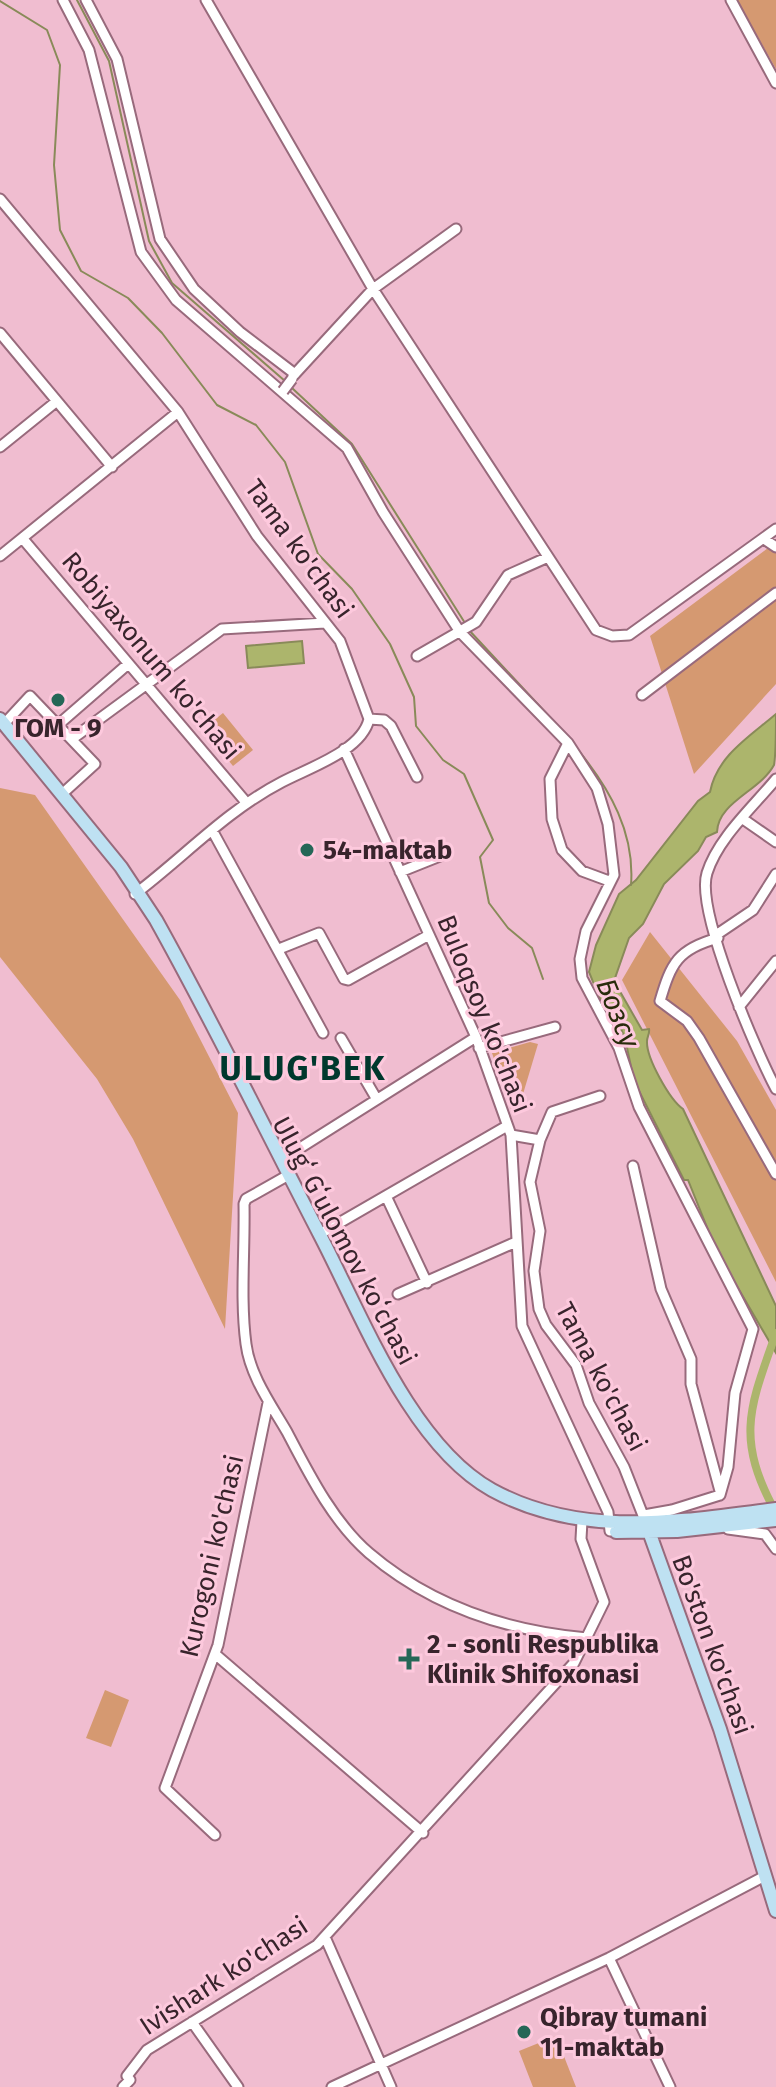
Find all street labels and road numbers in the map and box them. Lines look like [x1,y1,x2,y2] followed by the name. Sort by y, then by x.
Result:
[238,474,360,624] street label: Tama ko'chasi
[55,546,247,766] street label: Robiyaxonum ko'chasi
[430,911,538,1117] street label: Buloqsoy ko'chasi
[265,1112,423,1370] street label: Ulugʻ Gʻulomov koʻchasi
[549,1297,653,1457] street label: Tama ko'chasi
[174,1452,250,1660] street label: Kurogoni ko'chasi
[665,1551,759,1739] street label: Bo'ston ko'chasi
[134,1910,314,2042] street label: Ivishark ko'chasi

